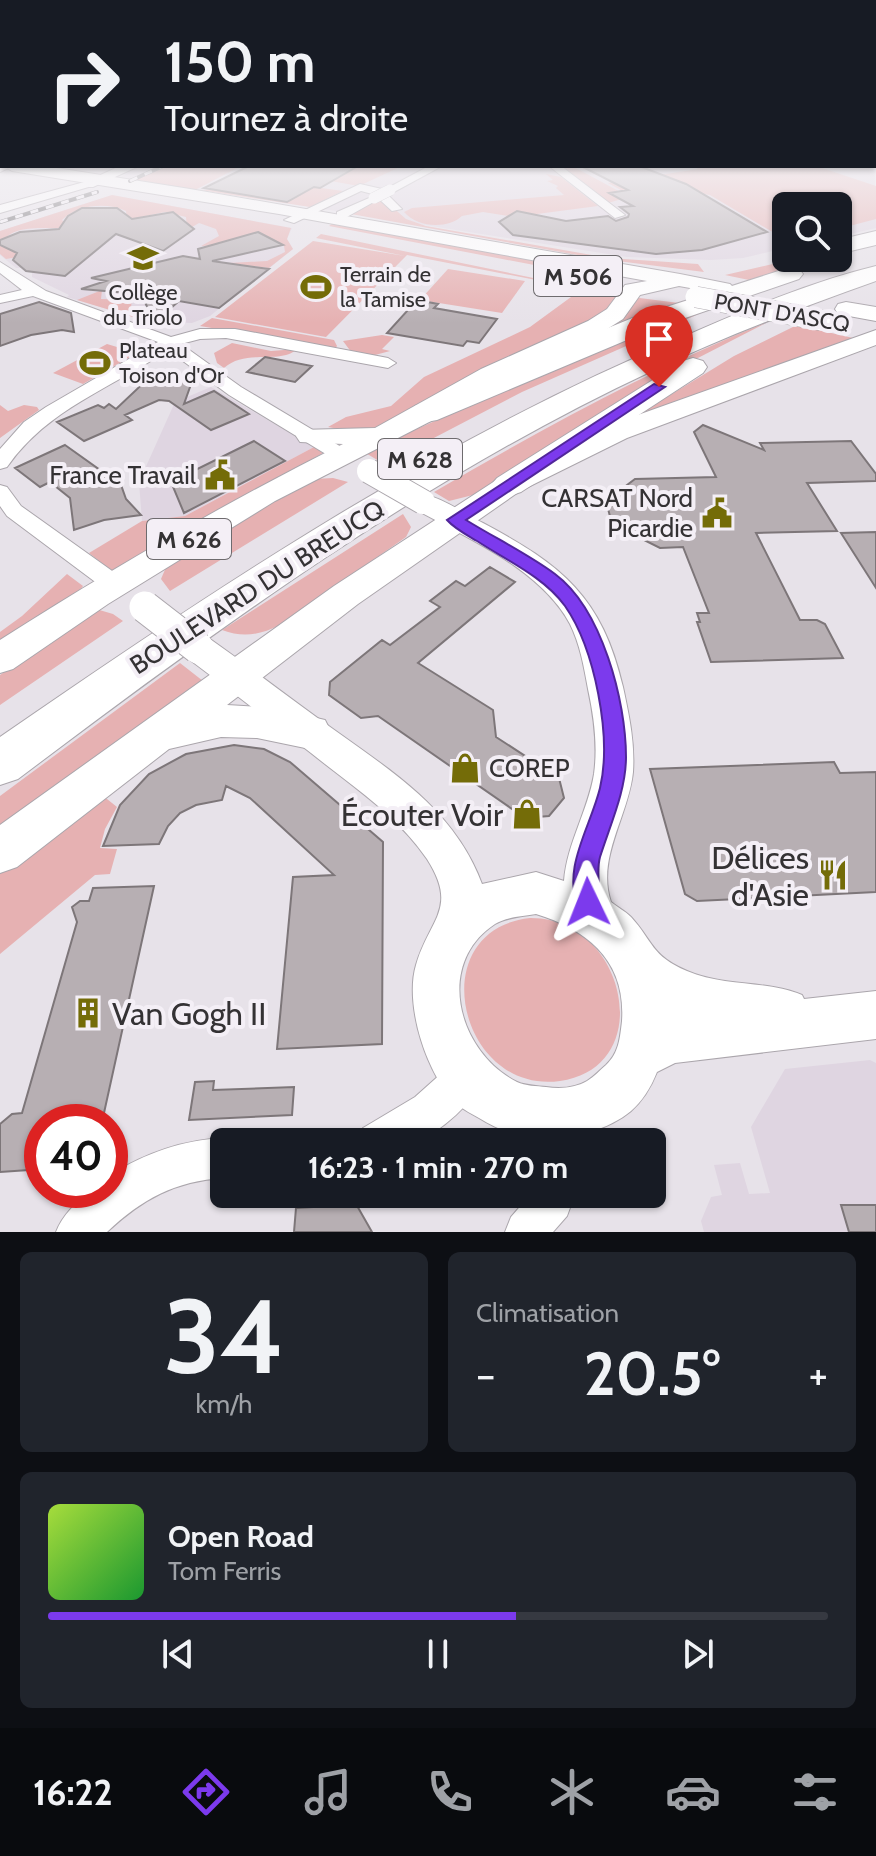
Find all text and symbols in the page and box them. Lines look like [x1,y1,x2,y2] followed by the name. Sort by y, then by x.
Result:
[164,28,316,96] text: 150 m
[32,32,136,136] icon: right
[164,96,408,140] text: Tournez à droite
[772,192,852,272] map controls
[772,192,852,272] button: search
[126,241,160,275] school or university icon: Collège du Triolo
[534,256,622,296] road number: M 506
[340,261,431,313] place label: Terrain de la Tamise
[299,270,333,304] sports icon: Terrain de la Tamise
[103,279,183,331] place label: Collège du Triolo
[712,288,852,338] street label: PONT D'ASCQ
[625,305,693,387] pin
[637,317,681,361] icon: arrive
[119,337,224,389] place label: Plateau Toison d'Or
[78,346,112,380] sports icon: Plateau Toison d'Or
[378,439,462,479] road number: M 628
[203,458,237,492] public building icon: France Travail
[49,459,196,491] place label: France Travail
[541,482,693,544] place label: CARSAT Nord Picardie
[124,493,390,681] street label: BOULEVARD DU BREUCQ
[700,496,734,530] public building icon: CARSAT Nord Picardie
[147,519,231,559] road number: M 626
[448,751,482,785] shop icon: COREP
[489,752,570,784] place label: COREP
[341,795,504,834] place label: Écouter Voir
[510,797,544,831] shop icon: Écouter Voir
[711,838,809,914] place label: Délices d'Asie
[816,858,850,892] restaurant icon: Délices d'Asie
[546,860,630,944] position arrow
[112,994,266,1033] place label: Van Gogh II
[71,996,105,1030] building icon: Van Gogh II
[24,1104,128,1208] speed limit sign: 40
[308,1149,568,1186] text: 16:23 · 1 min · 270 m
[164,1273,284,1399] text: 34
[476,1297,619,1329] text: Climatisation
[584,1337,720,1410] text: 20.5°
[476,1348,495,1401] text: −
[809,1348,828,1401] text: +
[196,1388,252,1420] text: km/h
[168,1518,314,1555] text: Open Road
[168,1555,281,1587] text: Tom Ferris
[156,1632,200,1676] icon: previous
[416,1632,460,1676] icon: pause
[676,1632,720,1676] icon: next
[178,1764,234,1820] icon: directions
[300,1764,356,1820] icon: music
[422,1764,478,1820] icon: phone
[544,1764,600,1820] icon: climate
[665,1764,721,1820] icon: car
[787,1764,843,1820] icon: filters
[33,1770,112,1814] text: 16:22

